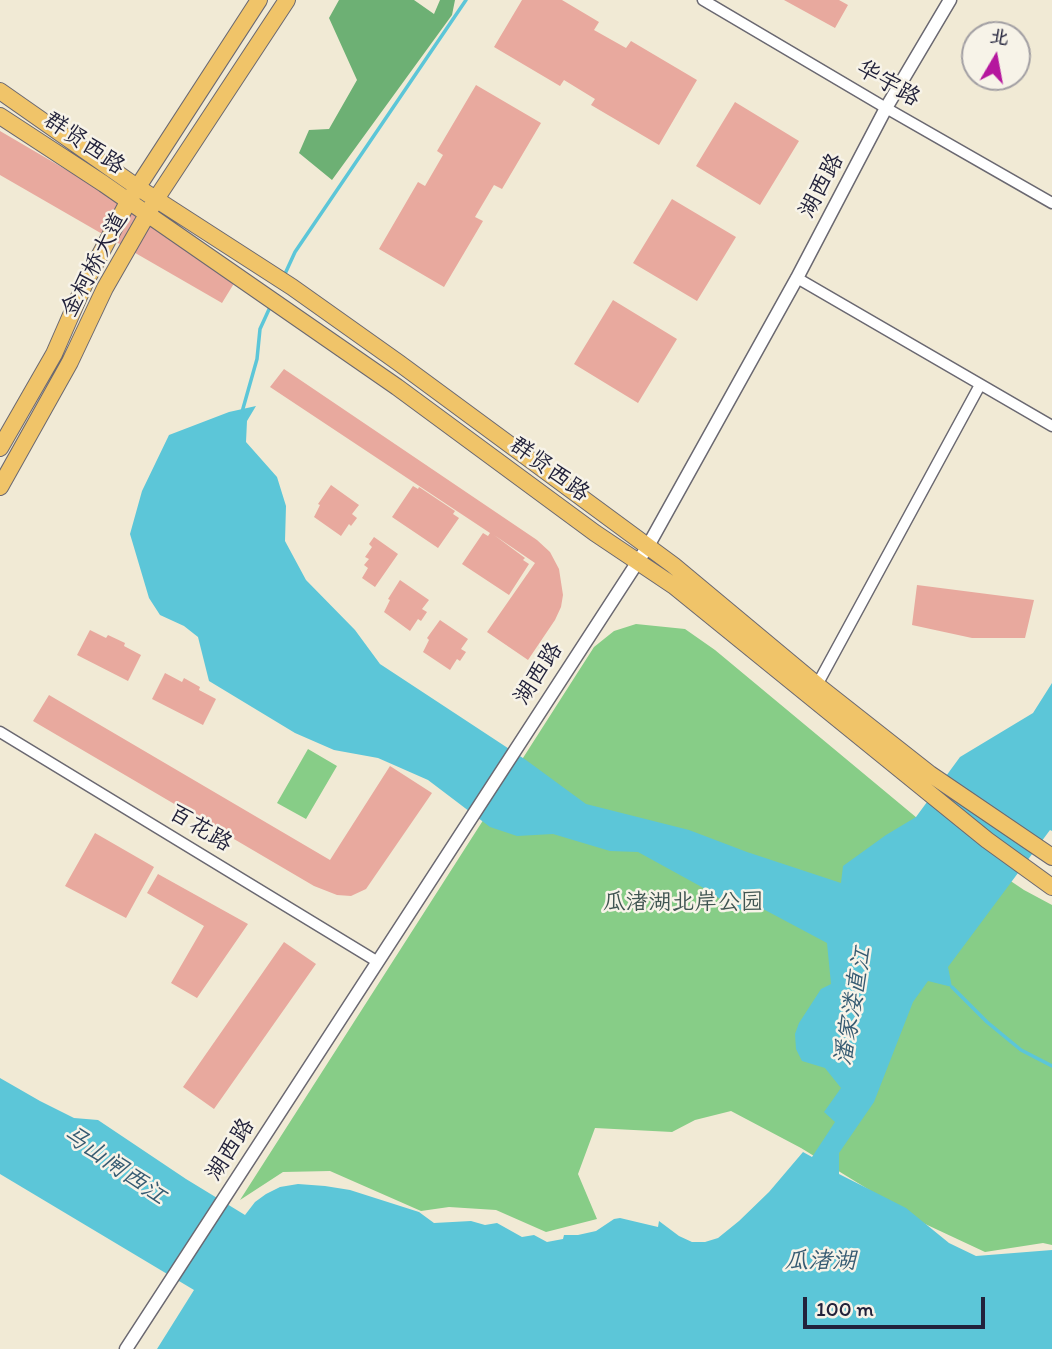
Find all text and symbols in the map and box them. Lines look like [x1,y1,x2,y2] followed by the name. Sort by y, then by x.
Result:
[961,21,1031,91] north arrow
[988,24,1011,50] text: 北
[851,55,925,113] street label: 华宇路
[38,107,130,181] street label: 群贤西路
[794,149,850,223] street label: 湖西路
[56,208,134,322] street label: 金柯桥大道
[504,432,594,508] street label: 群贤西路
[509,638,569,710] street label: 湖西路
[163,799,237,859] street label: 百花路
[603,889,763,917] park label: 瓜渚湖北岸公园
[829,944,879,1068] water label: 潘家溇直江
[201,1114,261,1186] street label: 湖西路
[57,1120,171,1212] water label: 马山闸西江
[784,1248,856,1276] water label: 瓜渚湖
[807,1282,989,1326] scale bar
[816,1296,874,1321] text: 100 m

